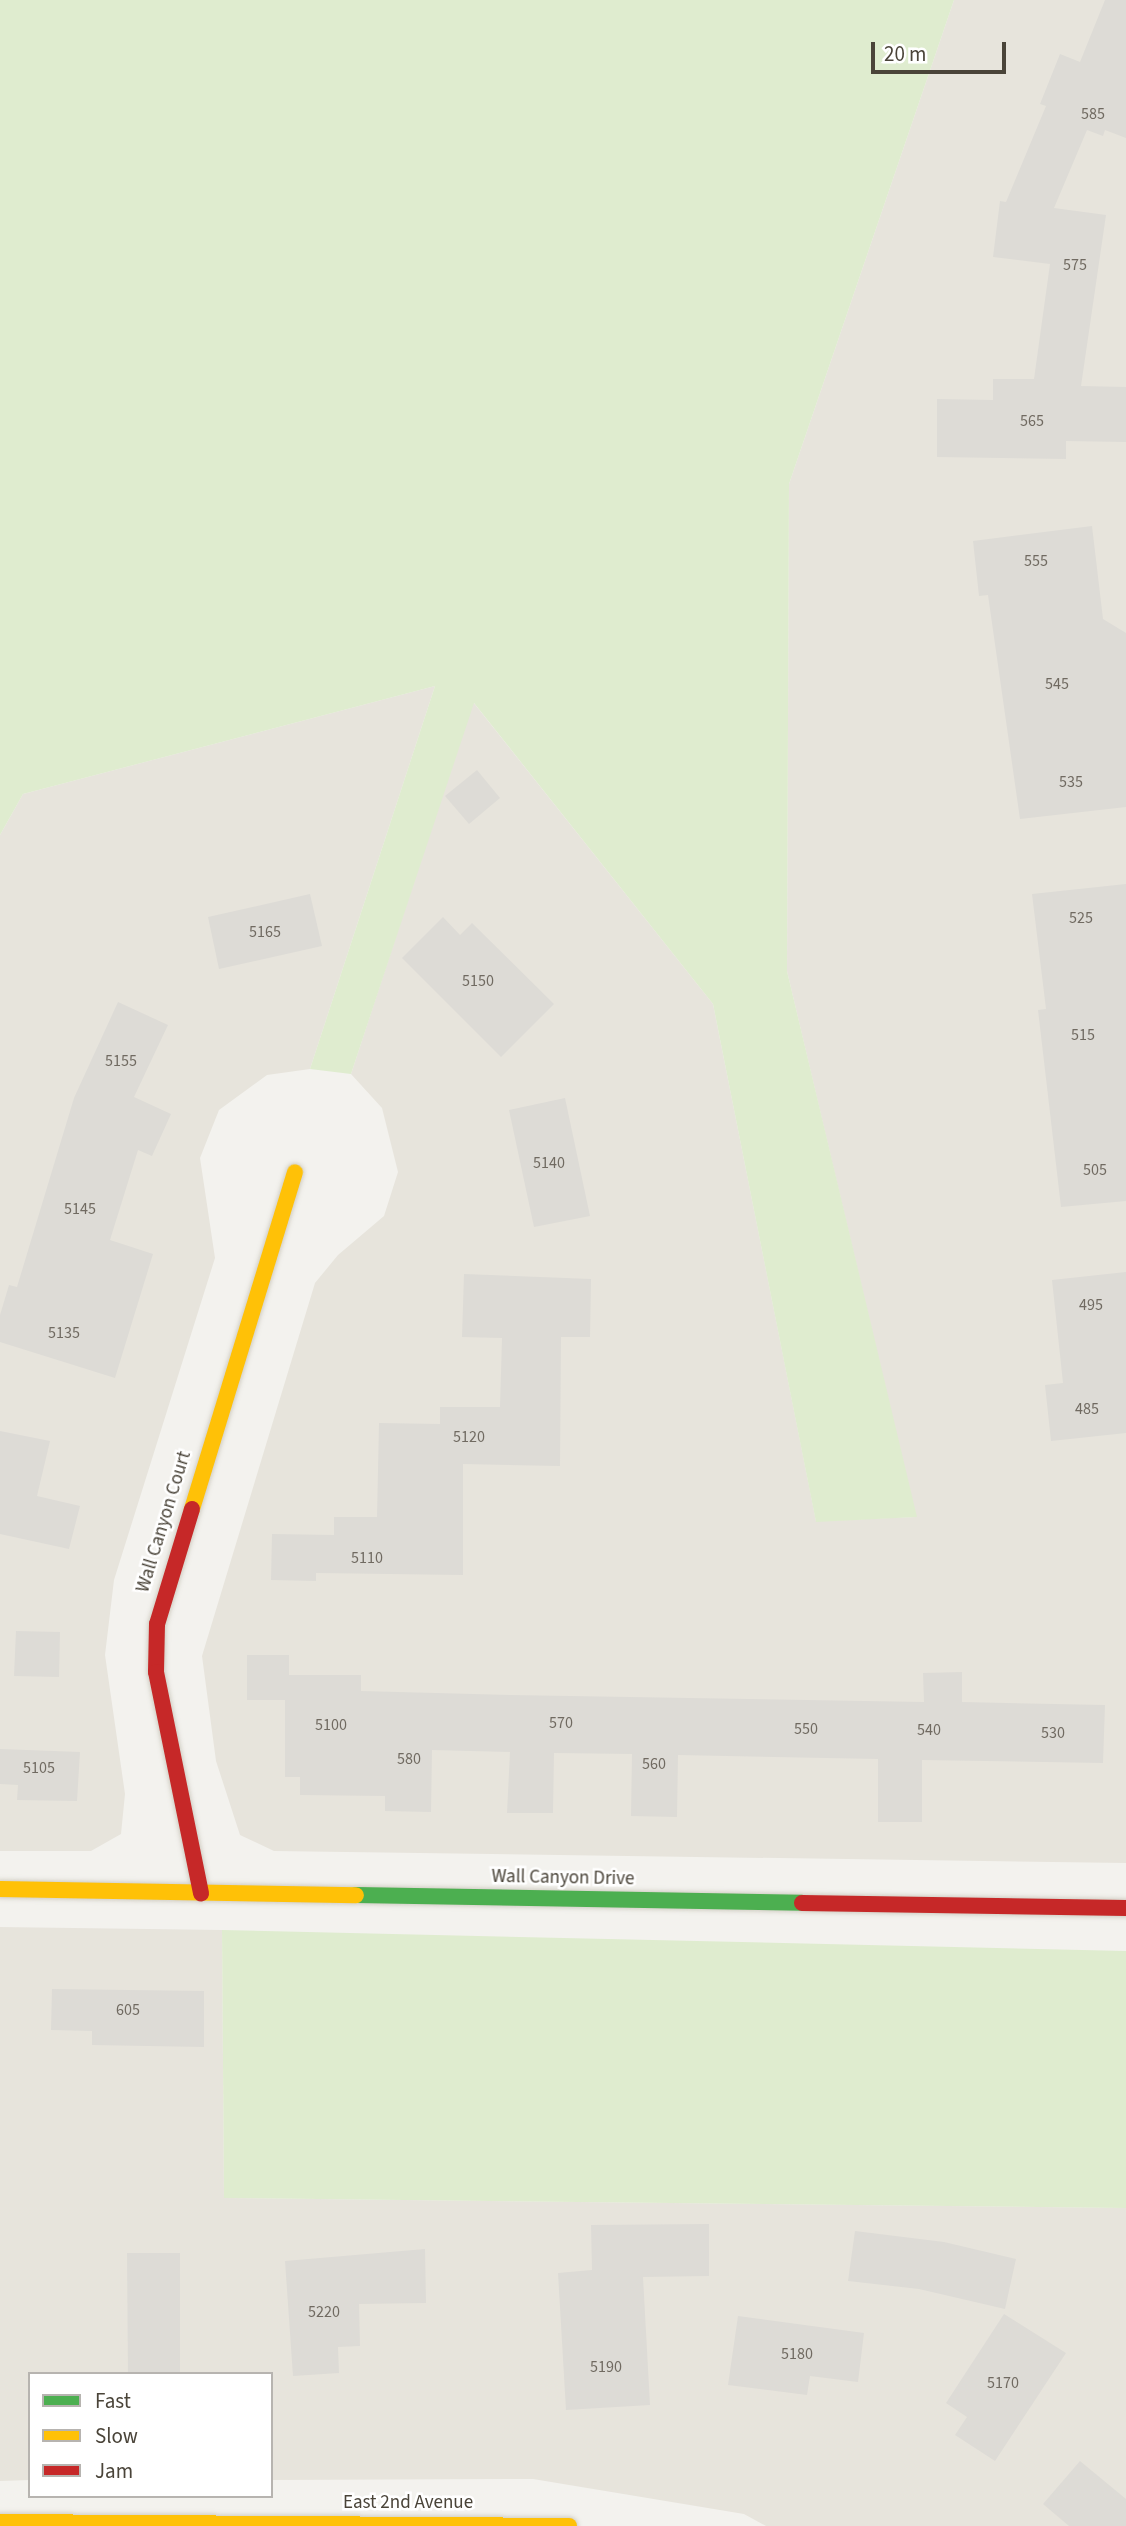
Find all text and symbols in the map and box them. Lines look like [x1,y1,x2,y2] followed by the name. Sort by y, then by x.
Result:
[874,28,1009,72] scale bar
[884,39,926,69] text: 20 m
[1081,104,1105,124] house number: 585
[1063,255,1087,275] house number: 575
[1020,411,1044,431] house number: 565
[1024,551,1048,571] house number: 555
[1045,674,1069,694] house number: 545
[1059,772,1083,792] house number: 535
[1069,908,1093,928] house number: 525
[249,922,281,942] house number: 5165
[462,971,494,991] house number: 5150
[1071,1025,1095,1045] house number: 515
[105,1051,137,1071] house number: 5155
[533,1153,565,1173] house number: 5140
[1083,1160,1107,1180] house number: 505
[64,1199,96,1219] house number: 5145
[1079,1295,1103,1315] house number: 495
[48,1323,80,1343] house number: 5135
[1075,1399,1099,1419] house number: 485
[453,1427,485,1447] house number: 5120
[132,1449,196,1595] street label: Wall Canyon Court
[351,1548,383,1568] house number: 5110
[549,1713,573,1733] house number: 570
[315,1715,347,1735] house number: 5100
[794,1719,818,1739] house number: 550
[917,1720,941,1740] house number: 540
[1041,1723,1065,1743] house number: 530
[397,1749,421,1769] house number: 580
[642,1754,666,1774] house number: 560
[23,1758,55,1778] house number: 5105
[491,1865,635,1891] street label: Wall Canyon Drive
[116,2000,140,2020] house number: 605
[308,2302,340,2322] house number: 5220
[781,2344,813,2364] house number: 5180
[590,2357,622,2377] house number: 5190
[28,2372,273,2498] legend
[987,2373,1019,2393] house number: 5170
[95,2386,131,2416] text: Fast
[95,2421,138,2451] text: Slow
[95,2456,133,2486] text: Jam
[343,2492,473,2514] street label: East 2nd Avenue

